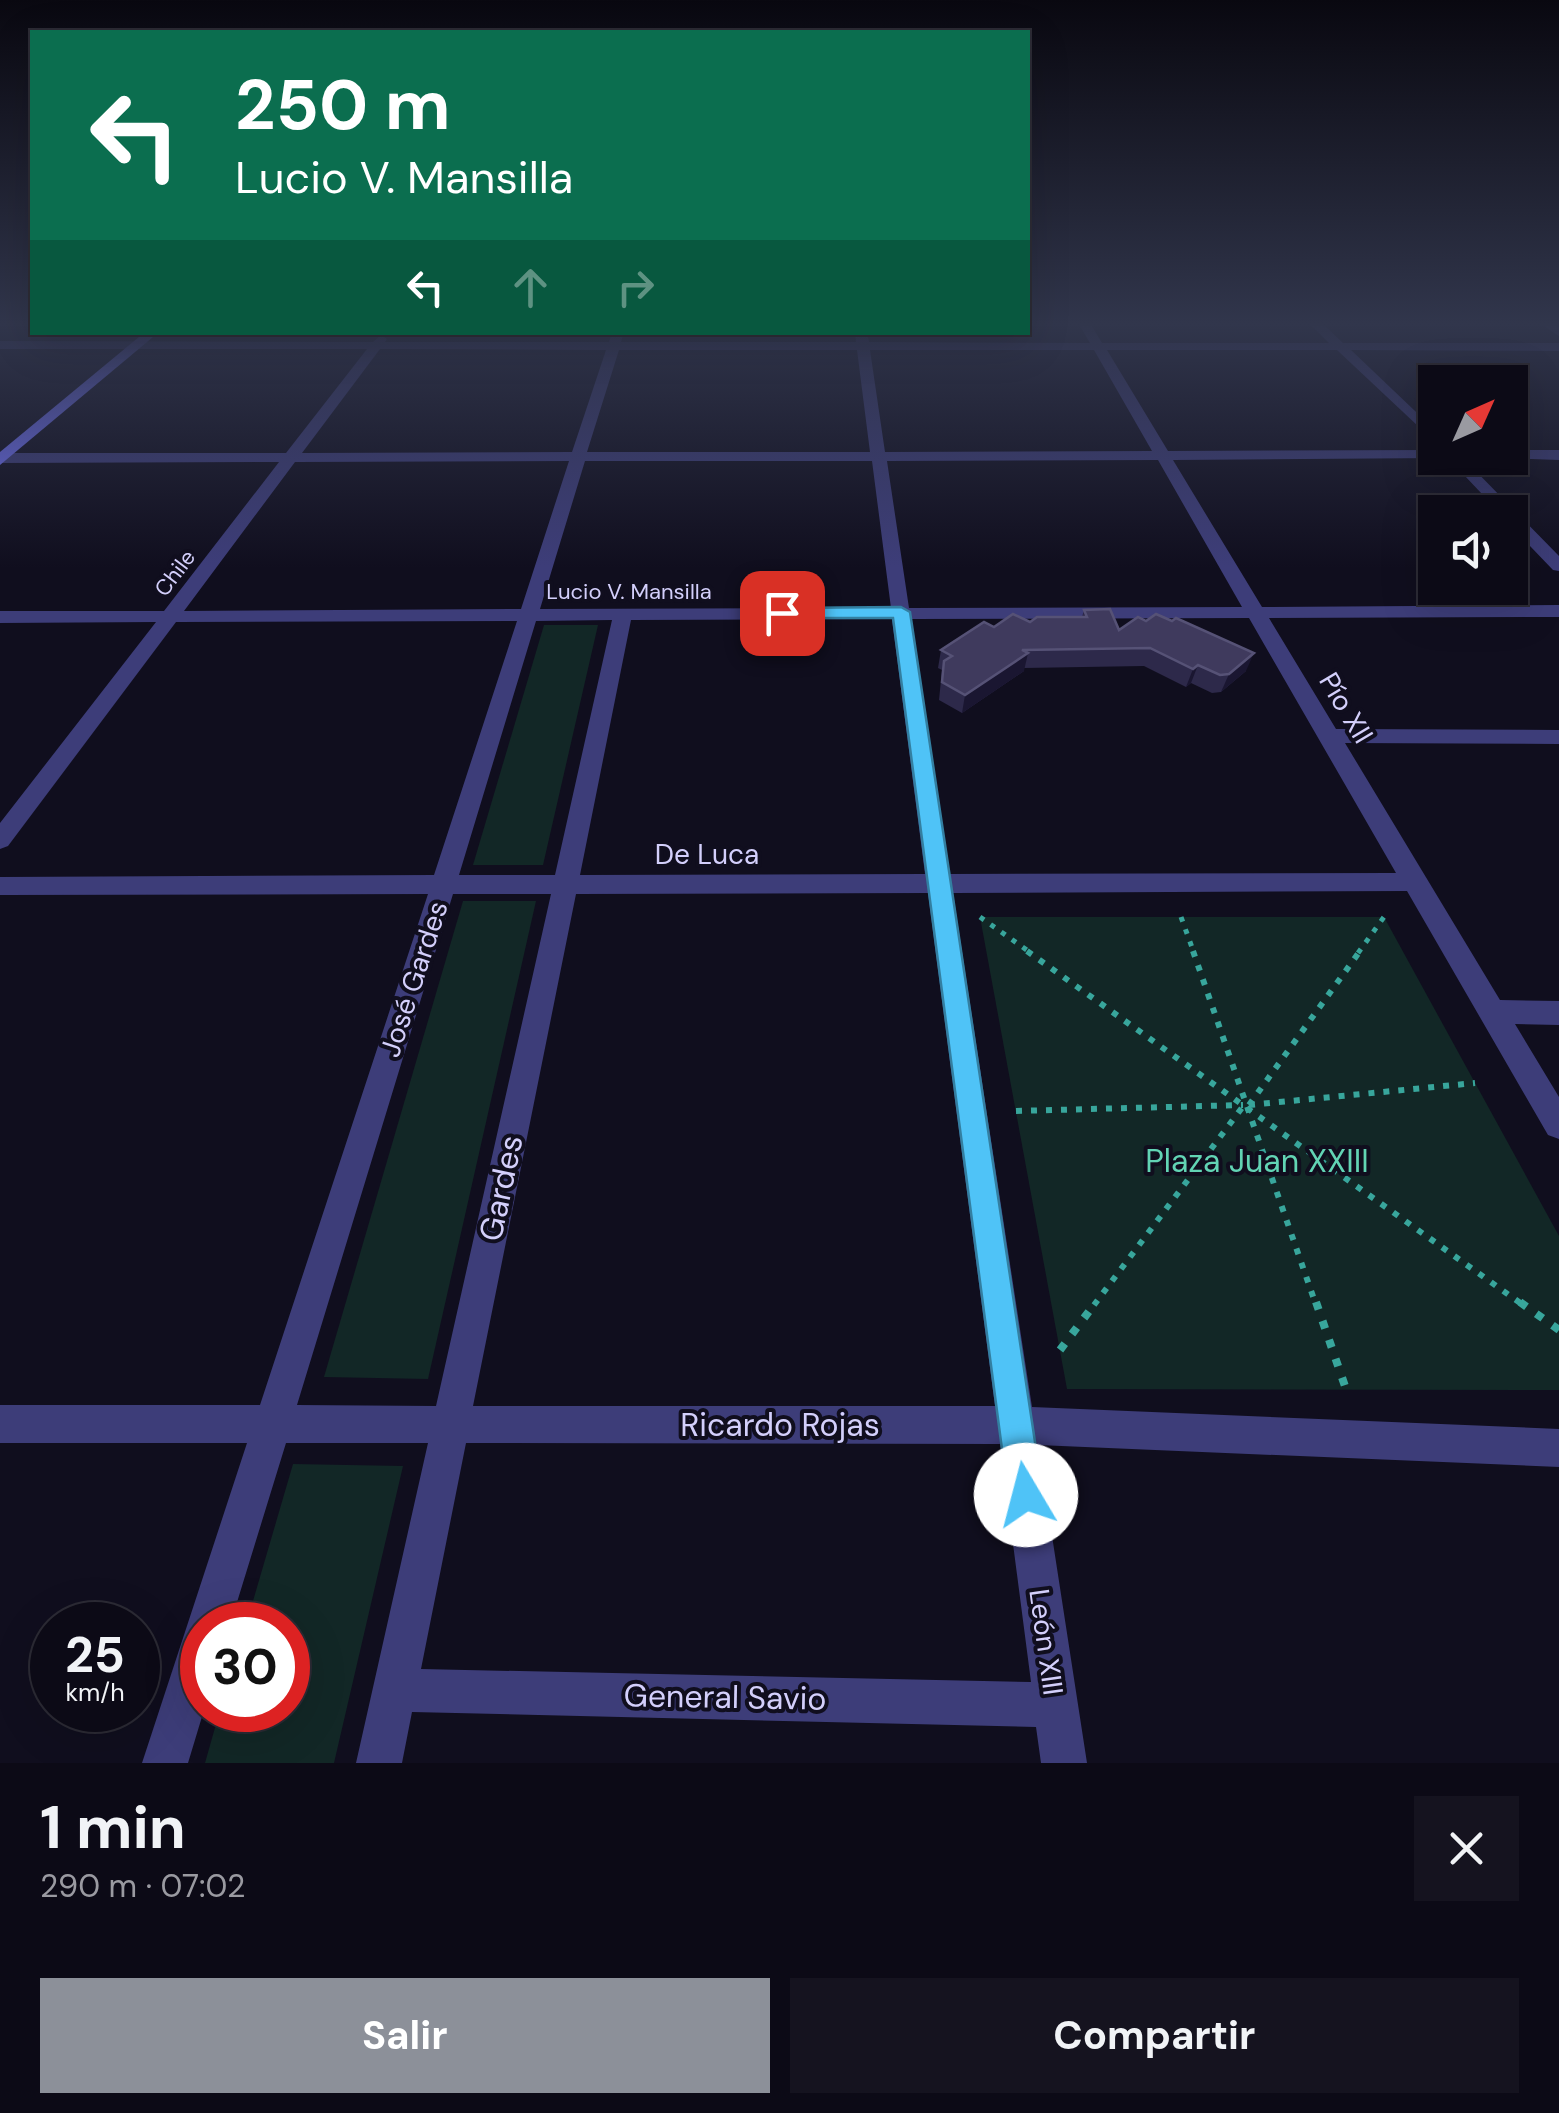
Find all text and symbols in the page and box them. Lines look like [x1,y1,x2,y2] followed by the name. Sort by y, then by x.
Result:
[235,60,451,151] text: 250 m
[70,70,200,200] icon: left
[235,148,573,207] text: Lucio V. Mansilla
[398,260,453,315] icon: left
[503,260,558,315] icon: ahead
[608,260,663,315] icon: right
[1418,365,1528,475] north arrow
[1418,365,1528,605] map controls
[1418,495,1528,605] button: sound
[148,544,202,602] street label: Chile
[740,571,825,656] pin
[546,577,712,606] street label: Lucio V. Mansilla
[755,586,810,641] icon: arrive
[1310,666,1382,750] street label: Pío XII
[655,836,759,873] street label: De Luca
[371,896,457,1062] street label: José Gardes
[469,1131,533,1245] street label: Gardes
[1145,1140,1369,1182] park label: Plaza Juan XXIII
[680,1404,880,1446] street label: Ricardo Rojas
[974,1443,1078,1547] position arrow
[1020,1587,1072,1697] street label: León XIII
[180,1602,310,1732] speed limit sign: 30
[65,1622,125,1688] text: 25
[623,1674,827,1720] street label: General Savio
[65,1676,125,1709] text: km/h
[40,1788,186,1867] text: 1 min
[1414,1796,1519,1901] button: close
[40,1865,245,1907] text: 290 m · 07:02
[40,1978,770,2093] button: Salir
[790,1978,1519,2093] button: Compartir

